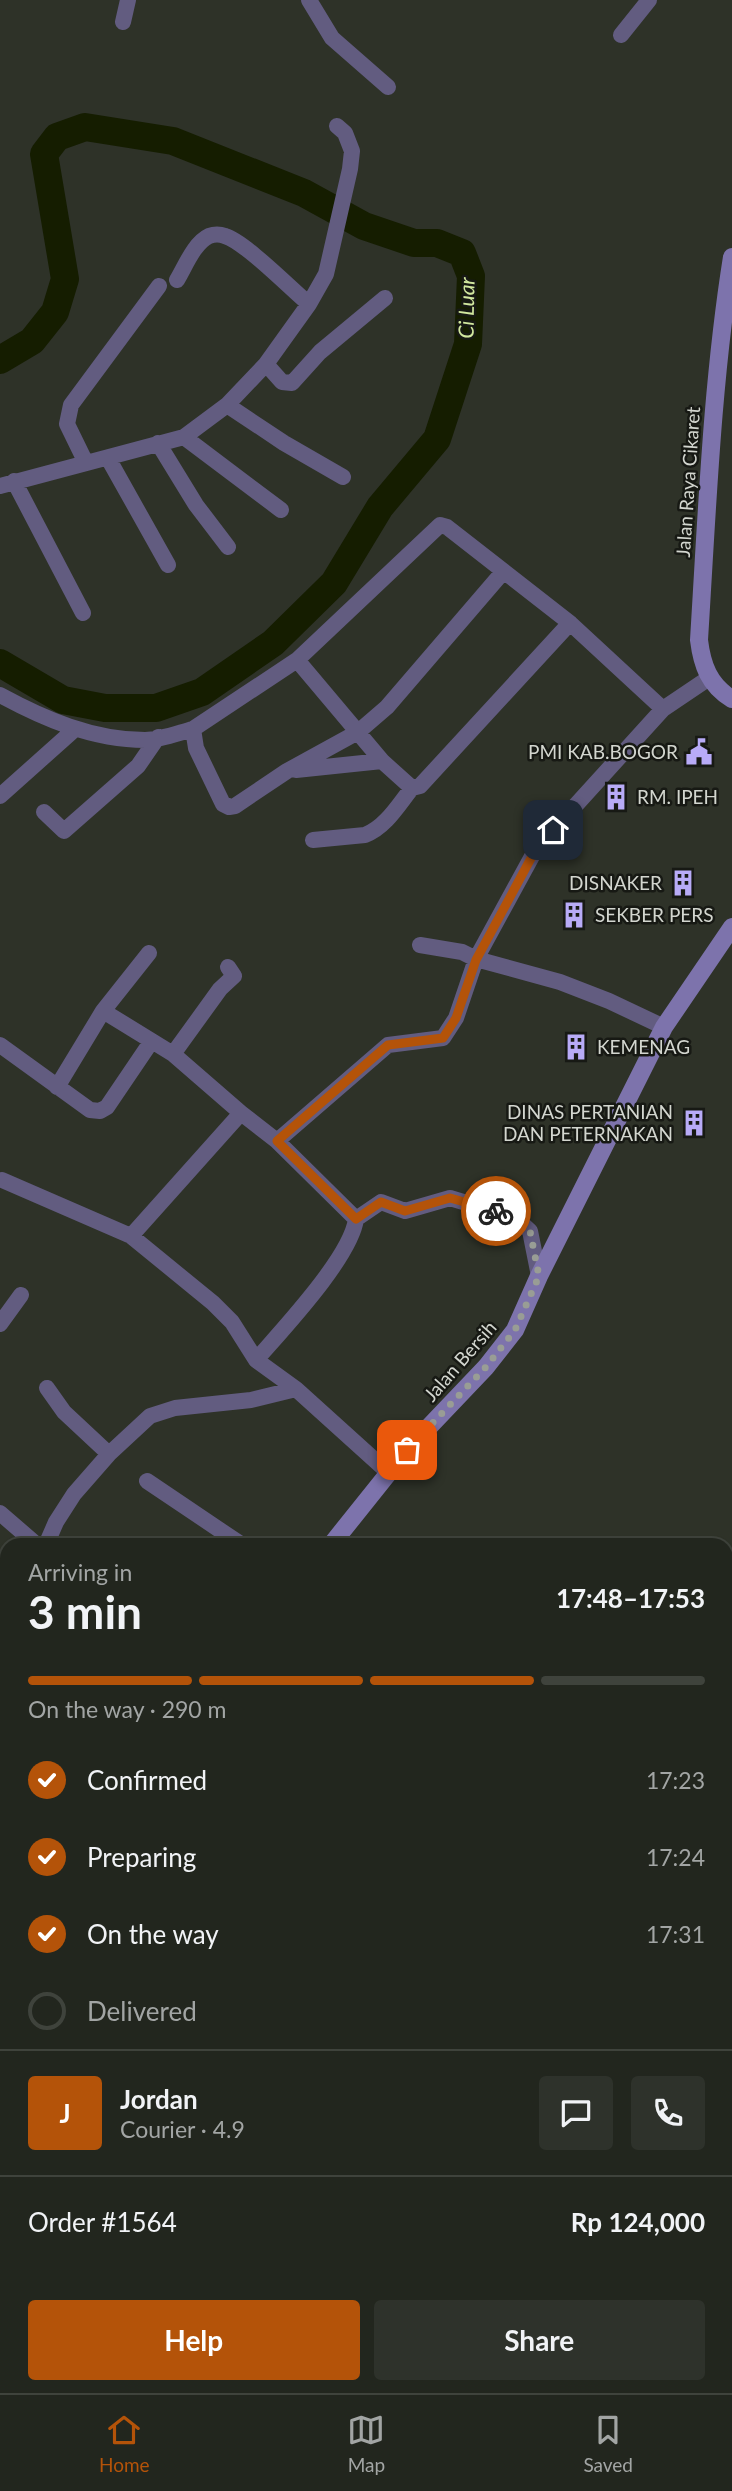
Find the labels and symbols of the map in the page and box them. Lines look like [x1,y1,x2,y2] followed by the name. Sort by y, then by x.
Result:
[452,276,479,339] water label: Ci Luar
[671,406,704,558] street label: Jalan Raya Cikaret
[684,737,714,767] public building icon: PMI KAB.BOGOR
[528,740,678,763] place label: PMI KAB.BOGOR
[601,782,631,812] building icon: RM. IPEH
[637,785,718,808] place label: RM. IPEH
[523,800,583,860] pin
[668,868,698,898] building icon: DISNAKER
[569,871,662,894] place label: DISNAKER
[559,900,589,930] building icon: SEKBER PERS
[595,903,713,926] place label: SEKBER PERS
[561,1032,591,1062] building icon: KEMENAG
[597,1035,690,1058] place label: KEMENAG
[503,1100,673,1145] place label: DINAS PERTANIAN DAN PETERNAKAN
[679,1108,709,1138] building icon: DINAS PERTANIAN DAN PETERNAKAN
[461,1176,531,1246] courier
[418,1316,501,1406] street label: Jalan Bersih
[377,1420,437,1480] pin

